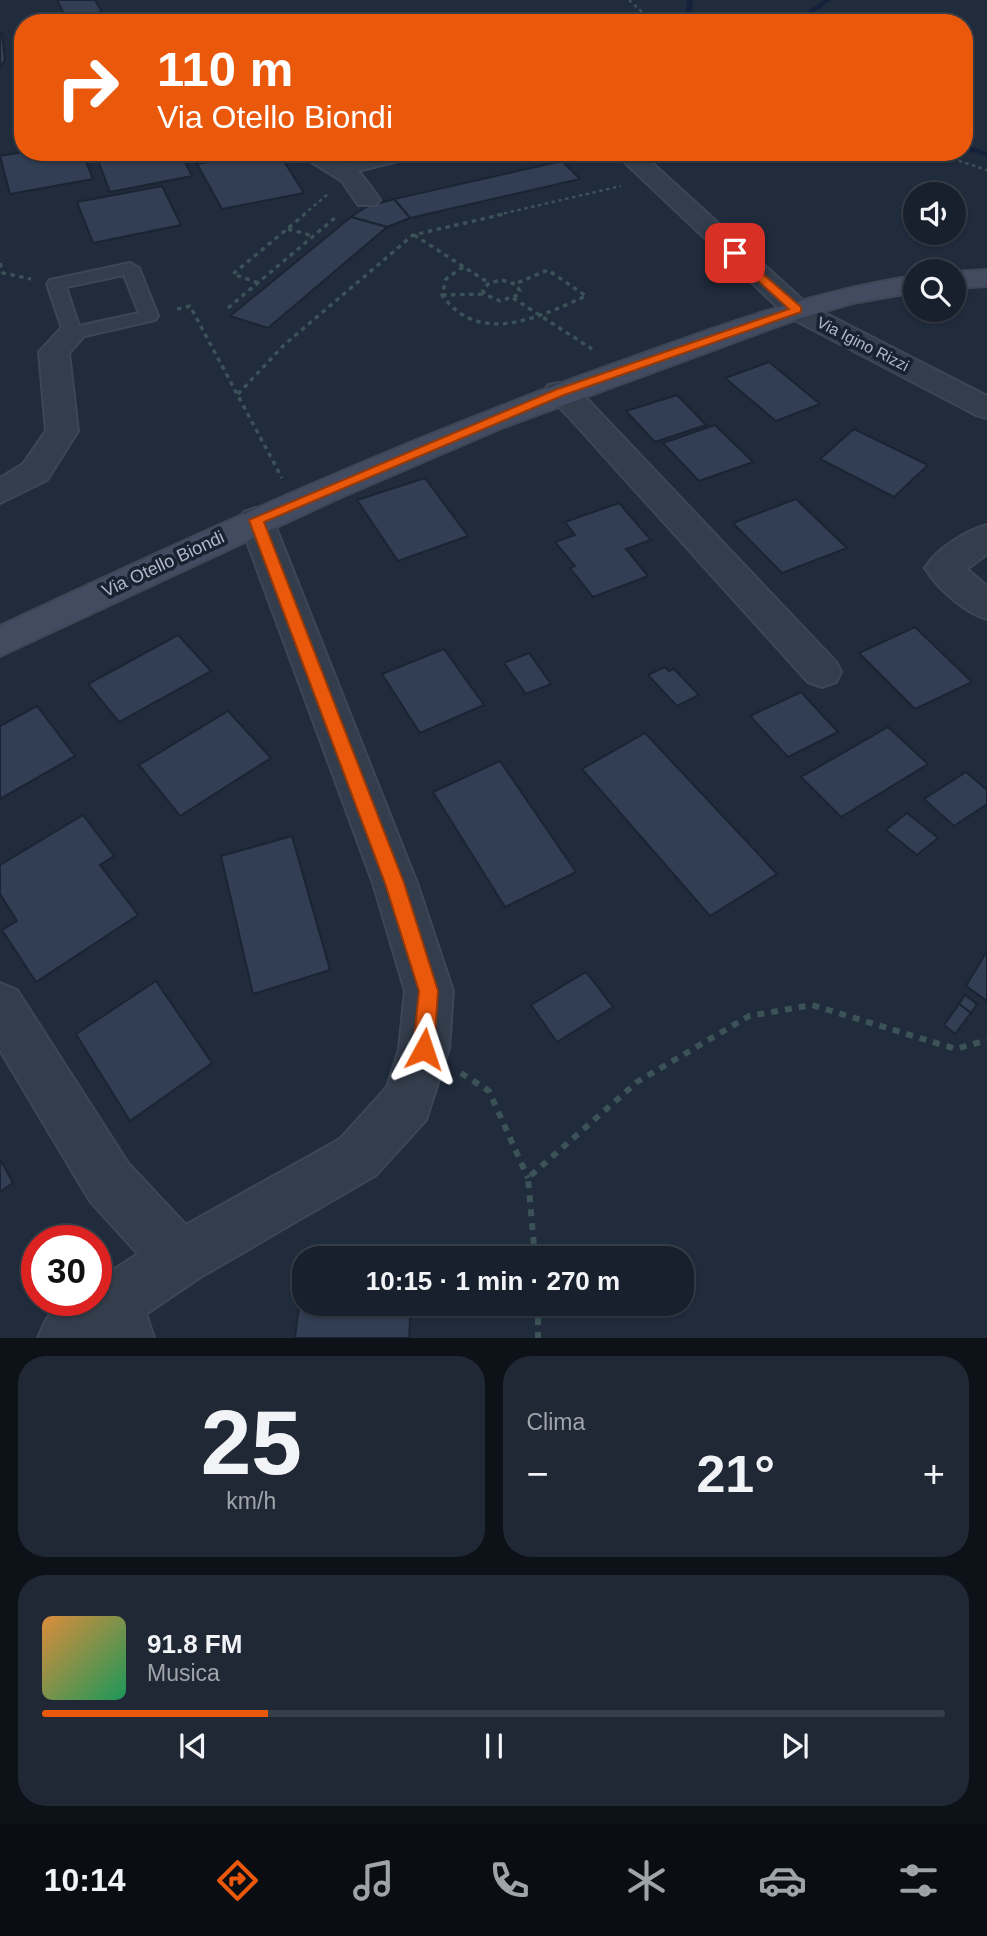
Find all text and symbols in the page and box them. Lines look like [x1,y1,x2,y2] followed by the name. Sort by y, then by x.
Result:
[42,42,133,133] icon: right
[157,42,293,96] text: 110 m
[157,99,393,135] text: Via Otello Biondi
[903,182,966,322] map controls
[903,182,966,245] button: sound
[705,223,765,283] pin
[716,234,754,272] icon: arrive
[903,259,966,322] button: search
[814,313,912,375] street label: Via Igino Rizzi
[99,527,227,601] street label: Via Otello Biondi
[387,1012,461,1086] position arrow
[21,1225,112,1316] speed limit sign: 30
[366,1266,620,1296] text: 10:15 · 1 min · 270 m
[201,1392,302,1493] text: 25
[527,1409,585,1435] text: Clima
[696,1445,775,1503] text: 21°
[527,1453,549,1495] text: −
[923,1453,945,1495] text: +
[226,1488,276,1514] text: km/h
[147,1629,242,1659] text: 91.8 FM
[147,1660,220,1686] text: Musica
[174,1727,212,1765] icon: previous
[475,1727,513,1765] icon: pause
[776,1727,814,1765] icon: next
[213,1856,262,1905] icon: directions
[349,1856,398,1905] icon: music
[485,1856,534,1905] icon: phone
[622,1856,671,1905] icon: climate
[758,1856,807,1905] icon: car
[894,1856,943,1905] icon: filters
[44,1862,125,1898] text: 10:14

